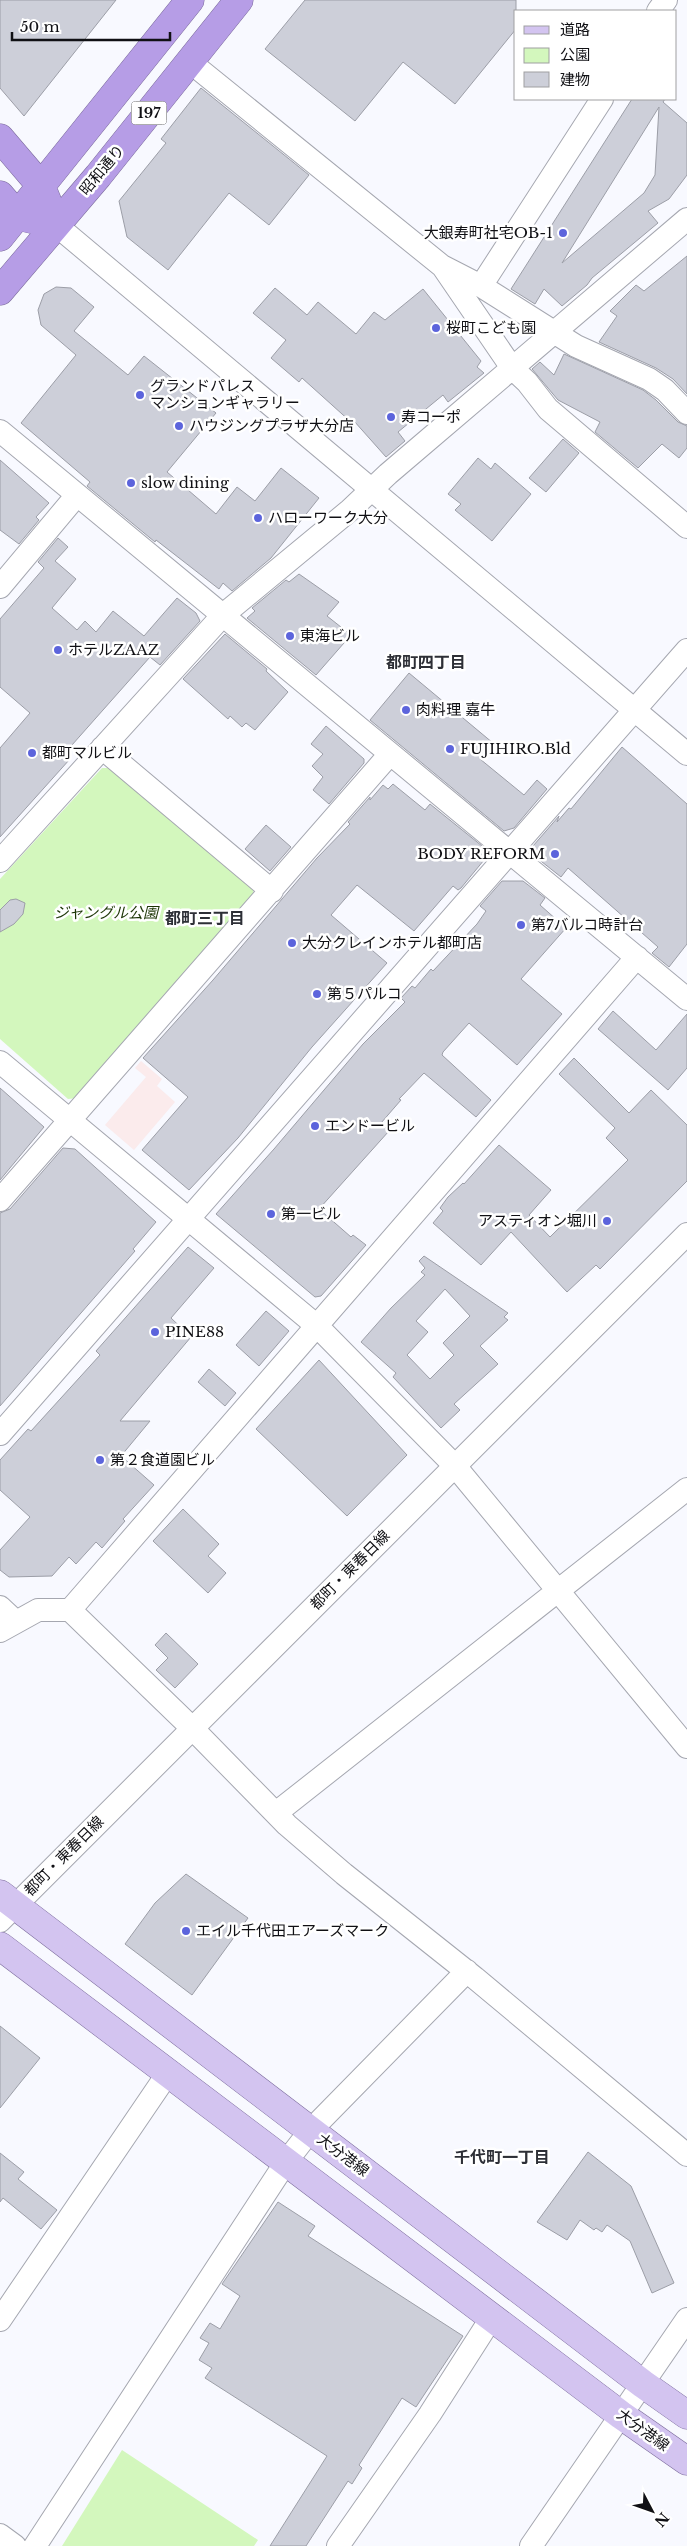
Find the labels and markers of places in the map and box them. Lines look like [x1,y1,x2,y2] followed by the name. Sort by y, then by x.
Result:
[424,223,553,242] place label: 大銀寿町社宅OB-1
[557,227,569,239] marker: 大銀寿町社宅OB-1
[446,318,536,337] place label: 桜町こども園
[430,322,442,334] marker: 桜町こども園
[150,376,300,412] place label: グランドパレス マンションギャラリー
[134,389,146,401] marker: グランドパレス マンションギャラリー
[401,407,461,426] place label: 寿コーポ
[385,411,397,423] marker: 寿コーポ
[189,416,354,435] place label: ハウジングプラザ大分店
[173,420,185,432] marker: ハウジングプラザ大分店
[141,473,230,492] place label: slow dining
[125,477,137,489] marker: slow dining
[268,508,388,527] place label: ハローワーク大分
[252,512,264,524] marker: ハローワーク大分
[300,626,360,645] place label: 東海ビル
[284,630,296,642] marker: 東海ビル
[68,640,159,659] place label: ホテルZAAZ
[52,644,64,656] marker: ホテルZAAZ
[416,700,495,719] place label: 肉料理 嘉牛
[400,704,412,716] marker: 肉料理 嘉牛
[460,739,571,758] place label: FUJIHIRO.Bld
[42,743,132,762] place label: 都町マルビル
[444,743,456,755] marker: FUJIHIRO.Bld
[26,747,38,759] marker: 都町マルビル
[417,844,545,863] place label: BODY REFORM
[549,848,561,860] marker: BODY REFORM
[531,915,643,934] place label: 第7バルコ時計台
[515,919,527,931] marker: 第7バルコ時計台
[302,933,482,952] place label: 大分クレインホテル都町店
[286,937,298,949] marker: 大分クレインホテル都町店
[327,984,402,1003] place label: 第５パルコ
[311,988,323,1000] marker: 第５パルコ
[325,1116,415,1135] place label: エンドービル
[309,1120,321,1132] marker: エンドービル
[281,1204,341,1223] place label: 第一ビル
[265,1208,277,1220] marker: 第一ビル
[478,1211,597,1230] place label: アスティオン堀川
[601,1215,613,1227] marker: アスティオン堀川
[165,1322,224,1341] place label: PINE88
[149,1326,161,1338] marker: PINE88
[110,1450,215,1469] place label: 第２食道園ビル
[94,1454,106,1466] marker: 第２食道園ビル
[196,1921,389,1940] place label: エイル千代田エアーズマーク
[180,1925,192,1937] marker: エイル千代田エアーズマーク

